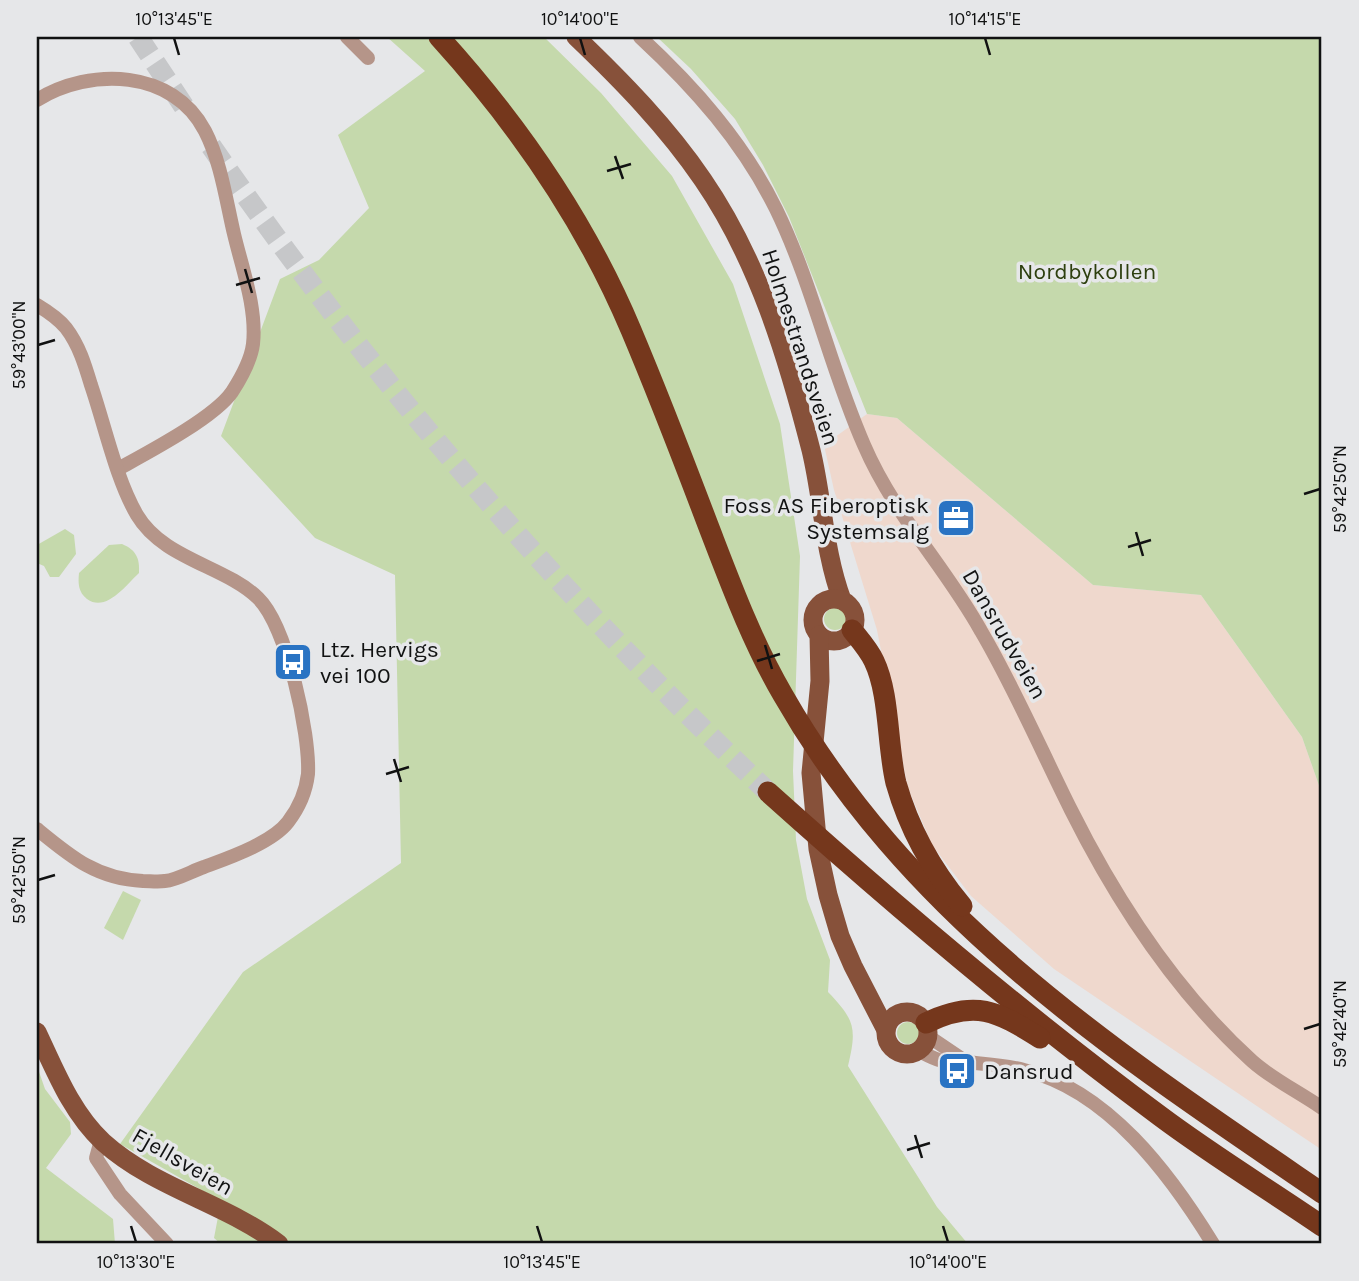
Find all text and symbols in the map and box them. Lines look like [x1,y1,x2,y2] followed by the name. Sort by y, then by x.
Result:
[135,8,213,30] text: 10°13'45"E
[541,8,619,30] text: 10°14'00"E
[949,8,1021,30] text: 10°14'15"E
[756,246,845,449] street label: Holmestrandsveien
[1018,258,1156,285] park label: Nordbykollen
[8,300,30,390] text: 59°43'00"N
[1329,445,1351,533] text: 59°42'50"N
[724,492,929,545] place label: Foss AS Fiberoptisk Systemsalg
[935,497,977,539] office icon: Foss AS Fiberoptisk Systemsalg
[956,564,1053,704] street label: Dansrudveien
[320,636,439,689] place label: Ltz. Hervigs vei 100
[272,641,314,683] bus stop icon: Ltz. Hervigs vei 100
[8,836,30,924] text: 59°42'50"N
[1329,980,1351,1068] text: 59°42'40"N
[936,1050,978,1092] bus stop icon: Dansrud
[984,1058,1074,1085] place label: Dansrud
[128,1122,238,1201] street label: Fjellsveien
[97,1251,175,1273] text: 10°13'30"E
[503,1251,581,1273] text: 10°13'45"E
[909,1251,987,1273] text: 10°14'00"E

